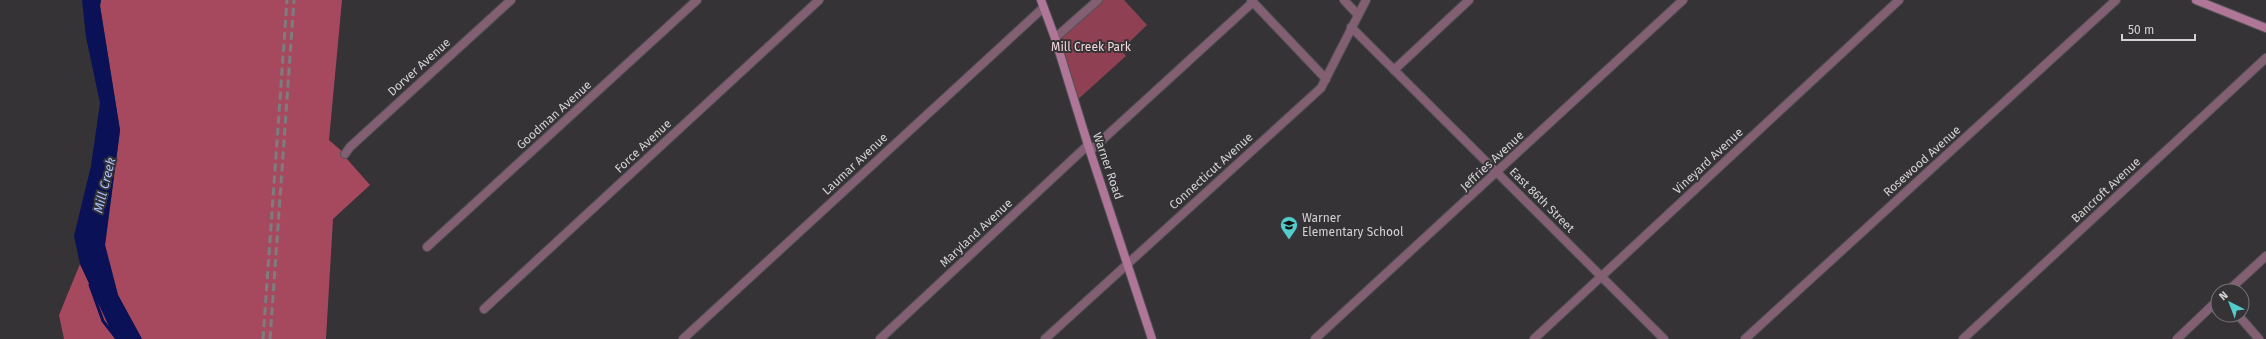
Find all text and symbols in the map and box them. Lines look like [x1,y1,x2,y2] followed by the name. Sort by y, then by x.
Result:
[2122,16,2195,42] scale bar
[2128,23,2154,37] text: 50 m
[385,35,453,99] street label: Dorver Avenue
[1051,40,1132,54] park label: Mill Creek Park
[514,78,594,152] street label: Goodman Avenue
[612,116,674,176] street label: Force Avenue
[1881,123,1963,199] street label: Rosewood Avenue
[1670,125,1746,197] street label: Vineyard Avenue
[1457,128,1527,194] street label: Jeffries Avenue
[820,130,890,198] street label: Laumar Avenue
[1166,130,1256,212] street label: Connecticut Avenue
[1090,131,1126,201] street label: Warner Road
[2069,154,2143,226] street label: Bancroft Avenue
[90,156,119,214] water label: Mill Creek
[1507,165,1578,236] street label: East 86th Street
[937,196,1015,270] street label: Maryland Avenue
[1302,211,1404,239] place label: Warner Elementary School
[1279,215,1299,240] school or university icon: Warner Elementary School
[2210,283,2250,323] north arrow
[2217,289,2231,303] text: N

